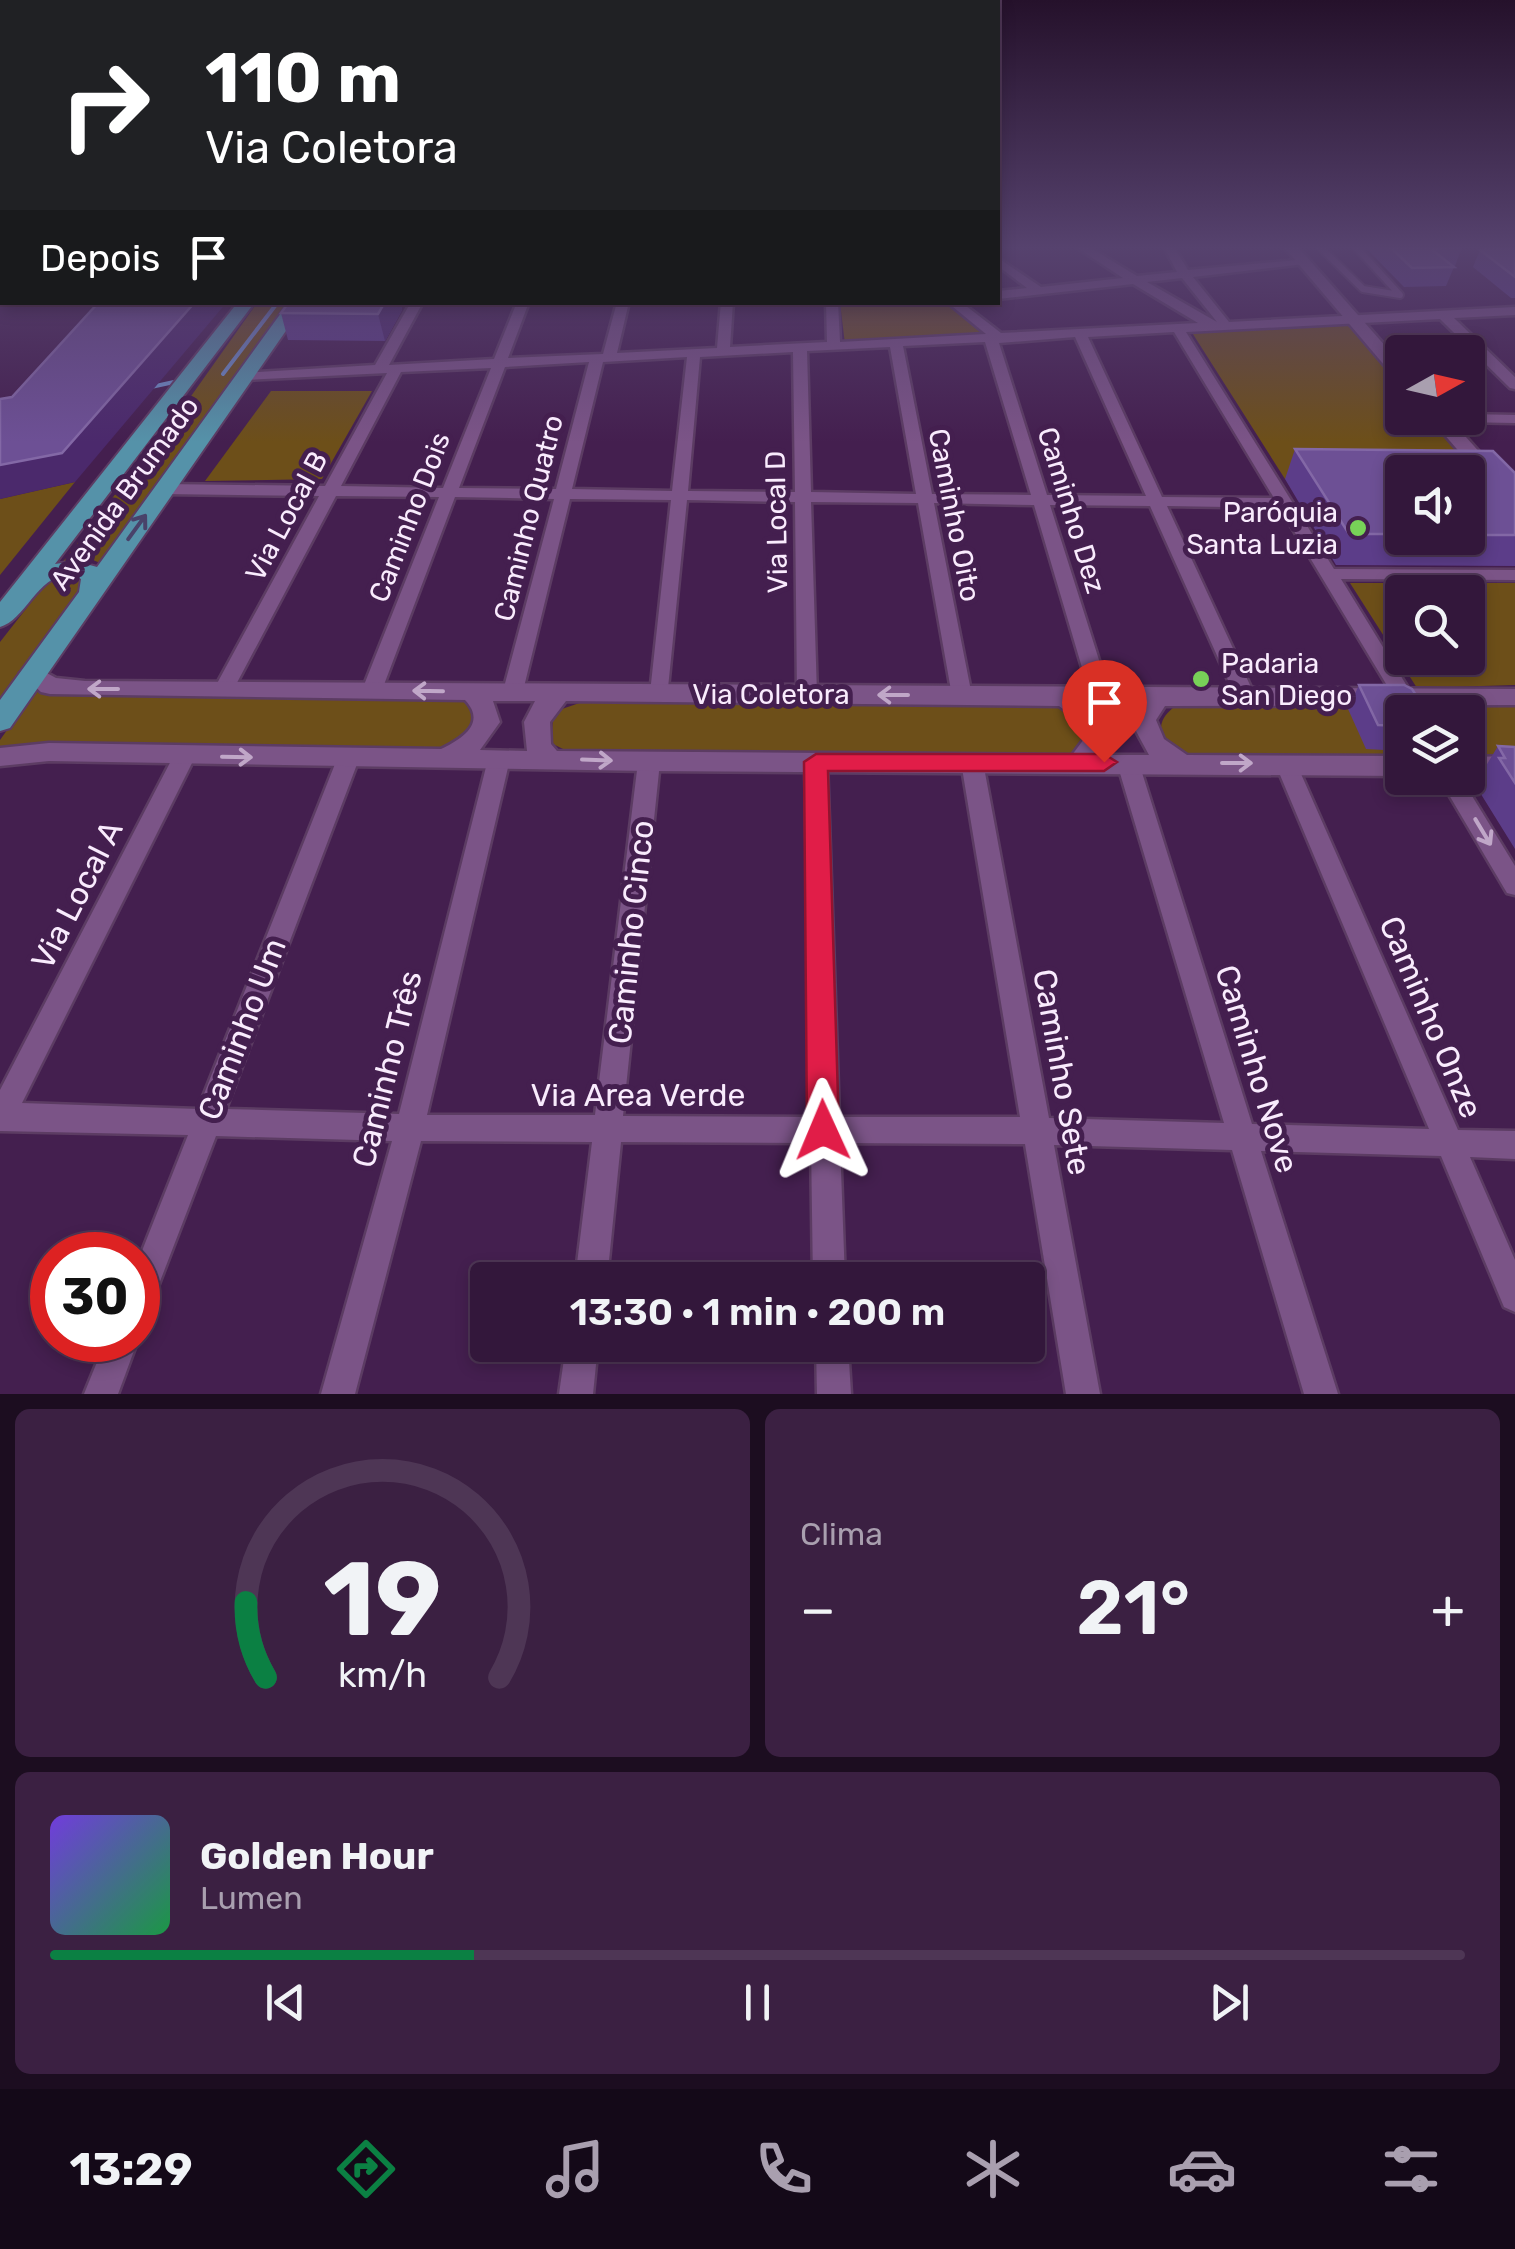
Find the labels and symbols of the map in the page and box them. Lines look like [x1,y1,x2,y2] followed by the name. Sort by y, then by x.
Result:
[1385,335,1485,435] north arrow
[43,390,206,596] street label: Avenida Brumado
[487,412,570,625] street label: Caminho Quatro
[1031,423,1112,597] street label: Caminho Dez
[922,426,987,604] street label: Caminho Oito
[362,428,457,607] street label: Caminho Dois
[239,446,334,587] street label: Via Local B
[759,450,794,594] street label: Via Local D
[1186,496,1338,561] place label: Paróquia Santa Luzia
[126,513,147,541] one-way arrow
[1347,517,1369,539] marker: Paróquia Santa Luzia
[1221,647,1352,712] place label: Padaria San Diego
[1062,660,1147,763] pin
[1190,668,1212,690] marker: Padaria San Diego
[692,678,850,711] street label: Via Coletora
[87,680,120,698] one-way arrow
[412,681,444,700] one-way arrow
[877,686,910,704] one-way arrow
[221,747,253,766] one-way arrow
[581,751,613,770] one-way arrow
[1220,754,1253,772] one-way arrow
[23,814,131,976] street label: Via Local A
[1473,817,1493,846] one-way arrow
[600,818,662,1046] street label: Caminho Cinco
[1371,910,1491,1124] street label: Caminho Onze
[190,933,294,1125] street label: Caminho Um
[1207,960,1307,1178] street label: Caminho Nove
[1025,966,1099,1178] street label: Caminho Sete
[344,967,430,1171] street label: Caminho Três
[530,1076,746,1114] street label: Via Area Verde
[771,1078,875,1182] position arrow
[30,1232,160,1362] speed limit sign: 30

